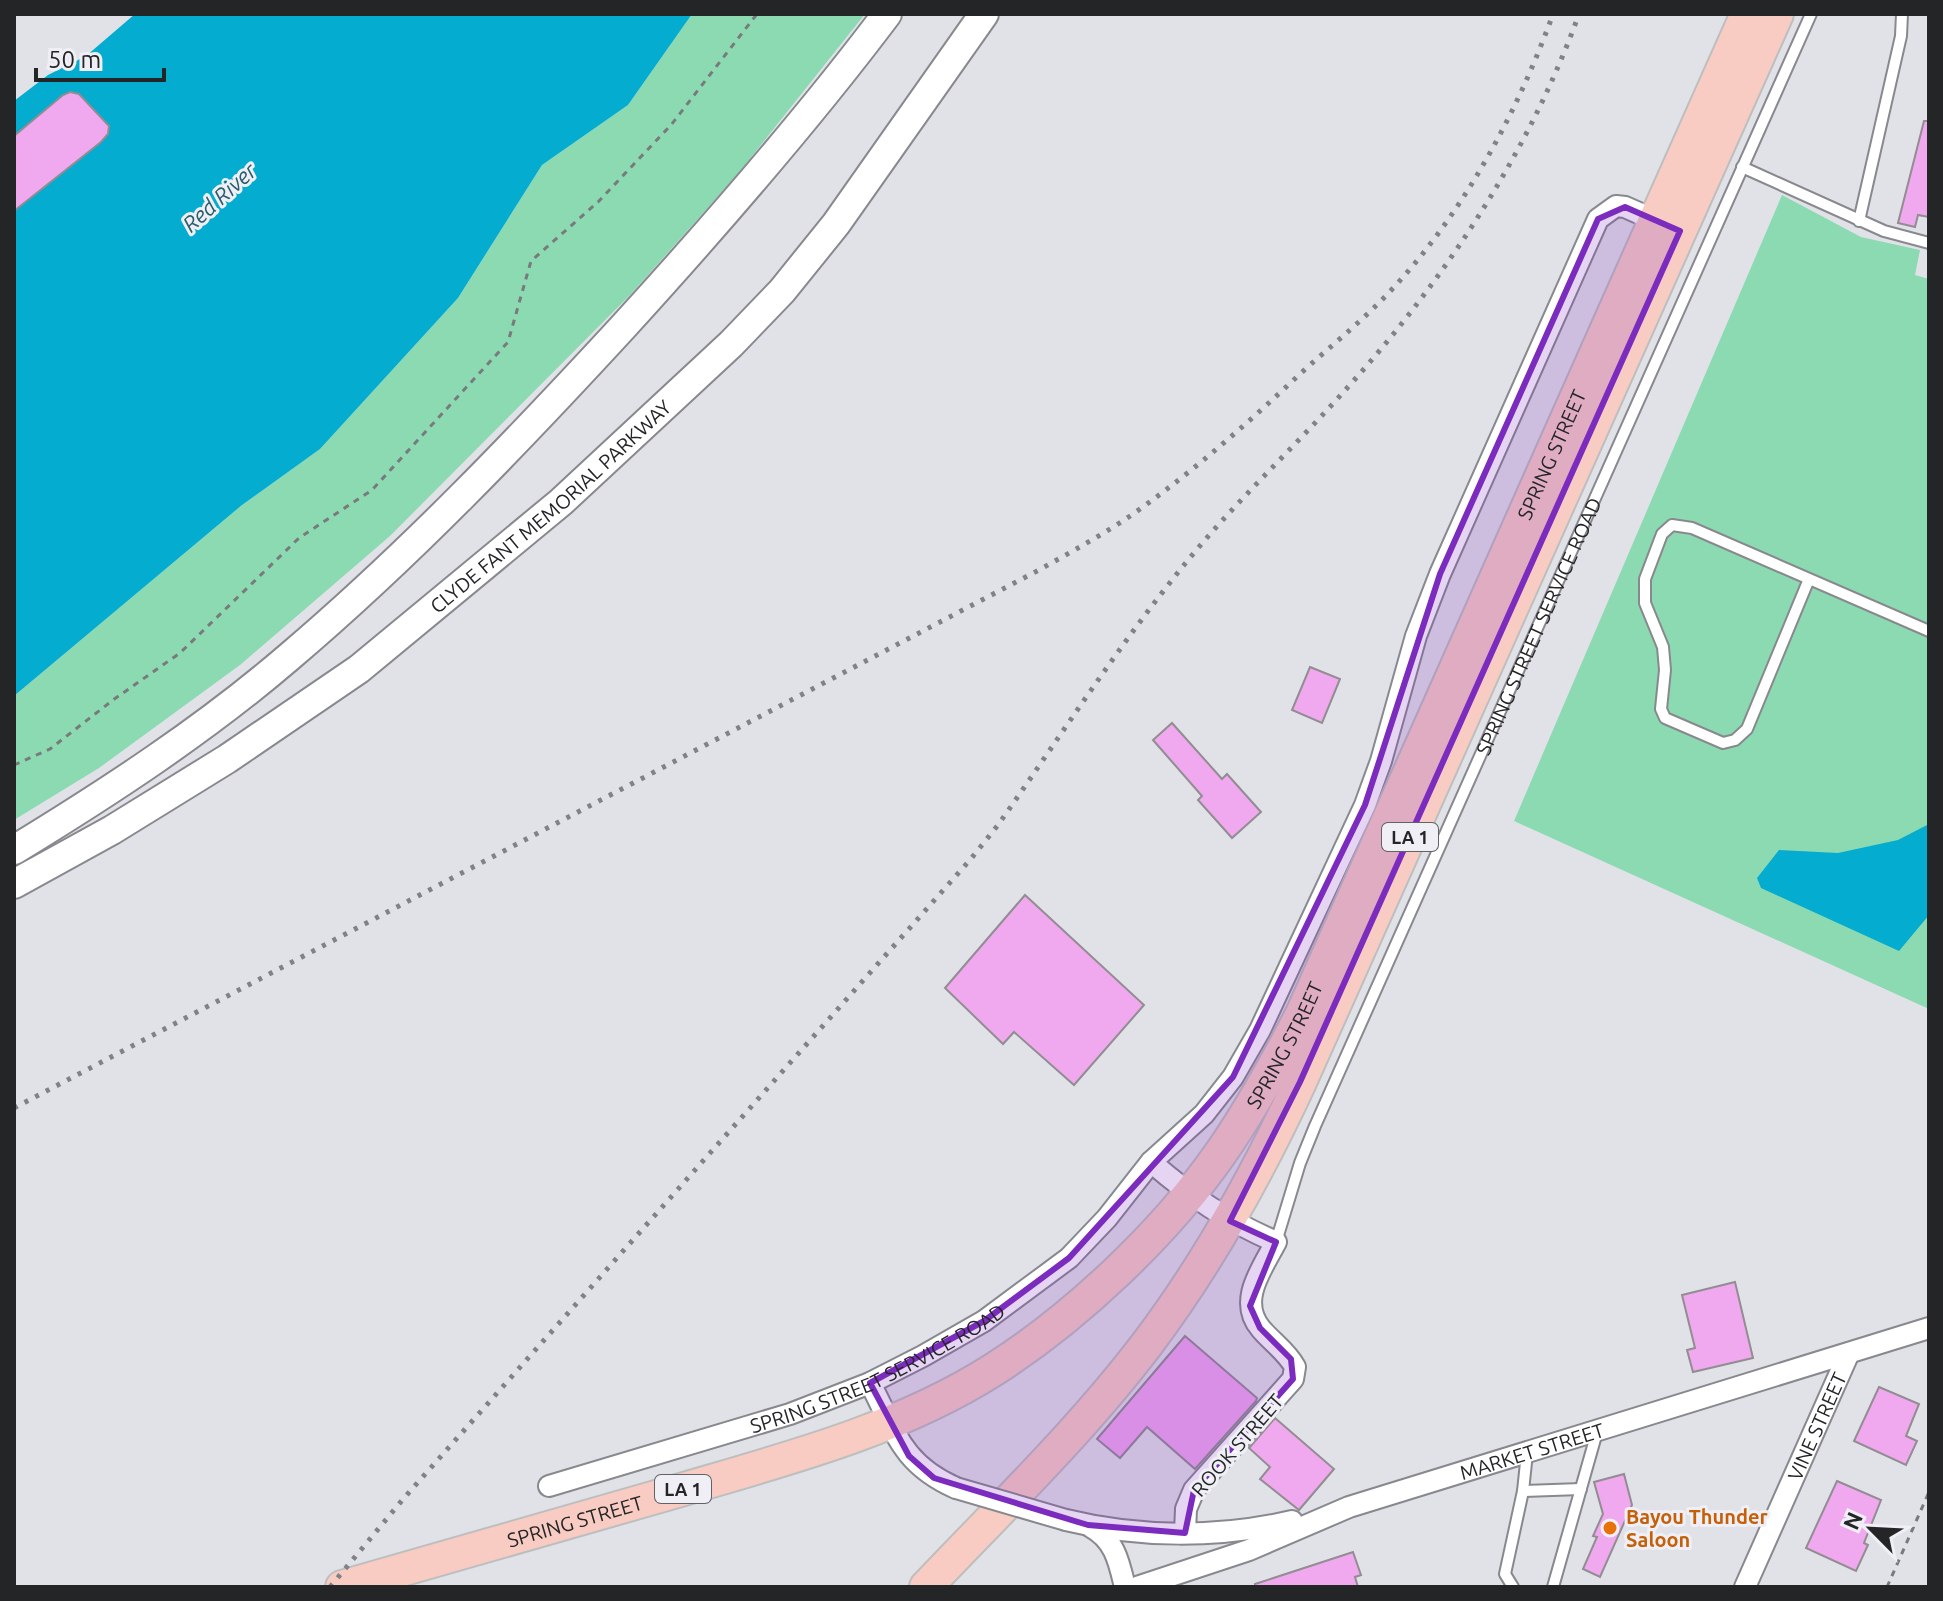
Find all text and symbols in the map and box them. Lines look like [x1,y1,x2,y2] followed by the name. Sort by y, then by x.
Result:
[36,32,164,82] scale bar
[48,46,101,73] text: 50 m
[177,157,261,237] water label: Red River
[1512,386,1590,523] street label: SPRING STREET
[425,394,675,617] street label: CLYDE FANT MEMORIAL PARKWAY
[1471,494,1605,758] street label: SPRING STREET SERVICE ROAD
[1382,823,1438,851] road number: LA 1
[1241,978,1326,1112] street label: SPRING STREET
[747,1298,1009,1437] street label: SPRING STREET SERVICE ROAD
[1782,1369,1850,1484] street label: VINE STREET
[1186,1389,1288,1501] street label: ROOK STREET
[1457,1418,1607,1484] street label: MARKET STREET
[655,1475,711,1503] road number: LA 1
[1831,1489,1911,1569] north arrow
[504,1490,645,1551] street label: SPRING STREET
[1626,1505,1768,1551] place label: Bayou Thunder Saloon
[1838,1508,1867,1533] text: N
[1601,1519,1619,1537] marker: Bayou Thunder Saloon

